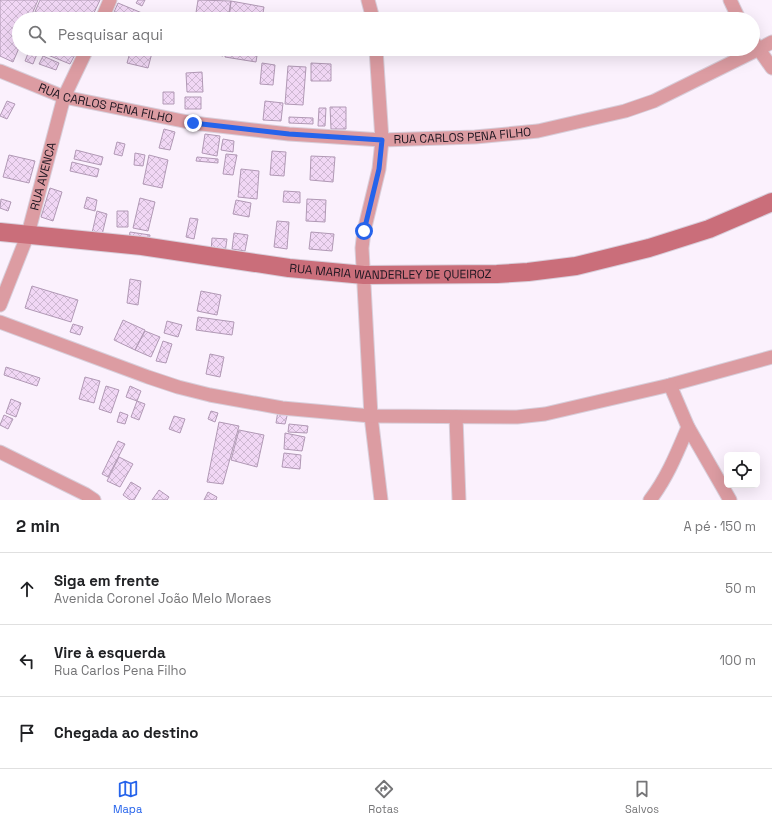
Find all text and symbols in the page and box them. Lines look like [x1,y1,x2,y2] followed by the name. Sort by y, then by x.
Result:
[12,12,760,56] search box
[26,23,48,45] icon: search
[58,25,163,44] text: Pesquisar aqui
[36,79,174,127] street label: RUA CARLOS PENA FILHO
[184,114,202,132] route end
[393,124,532,148] street label: RUA CARLOS PENA FILHO
[27,140,60,212] street label: RUA AVENCA
[355,222,373,240] route start
[289,260,492,283] street label: RUA MARIA WANDERLEY DE QUEIROZ
[724,452,760,488] map controls
[724,452,760,488] button: locate
[16,515,60,537] text: 2 min
[683,518,756,535] text: A pé · 150 m
[54,571,160,590] text: Siga em frente
[16,578,38,600] icon: ahead
[725,580,756,597] text: 50 m
[54,590,271,607] text: Avenida Coronel João Melo Moraes
[54,643,166,662] text: Vire à esquerda
[16,650,38,672] icon: left
[719,652,756,669] text: 100 m
[54,662,187,679] text: Rua Carlos Pena Filho
[16,722,38,744] icon: arrive
[54,723,198,742] text: Chegada ao destino
[113,778,142,816] tab: Mapa
[368,778,399,816] tab: Rotas
[625,778,659,816] tab: Salvos

